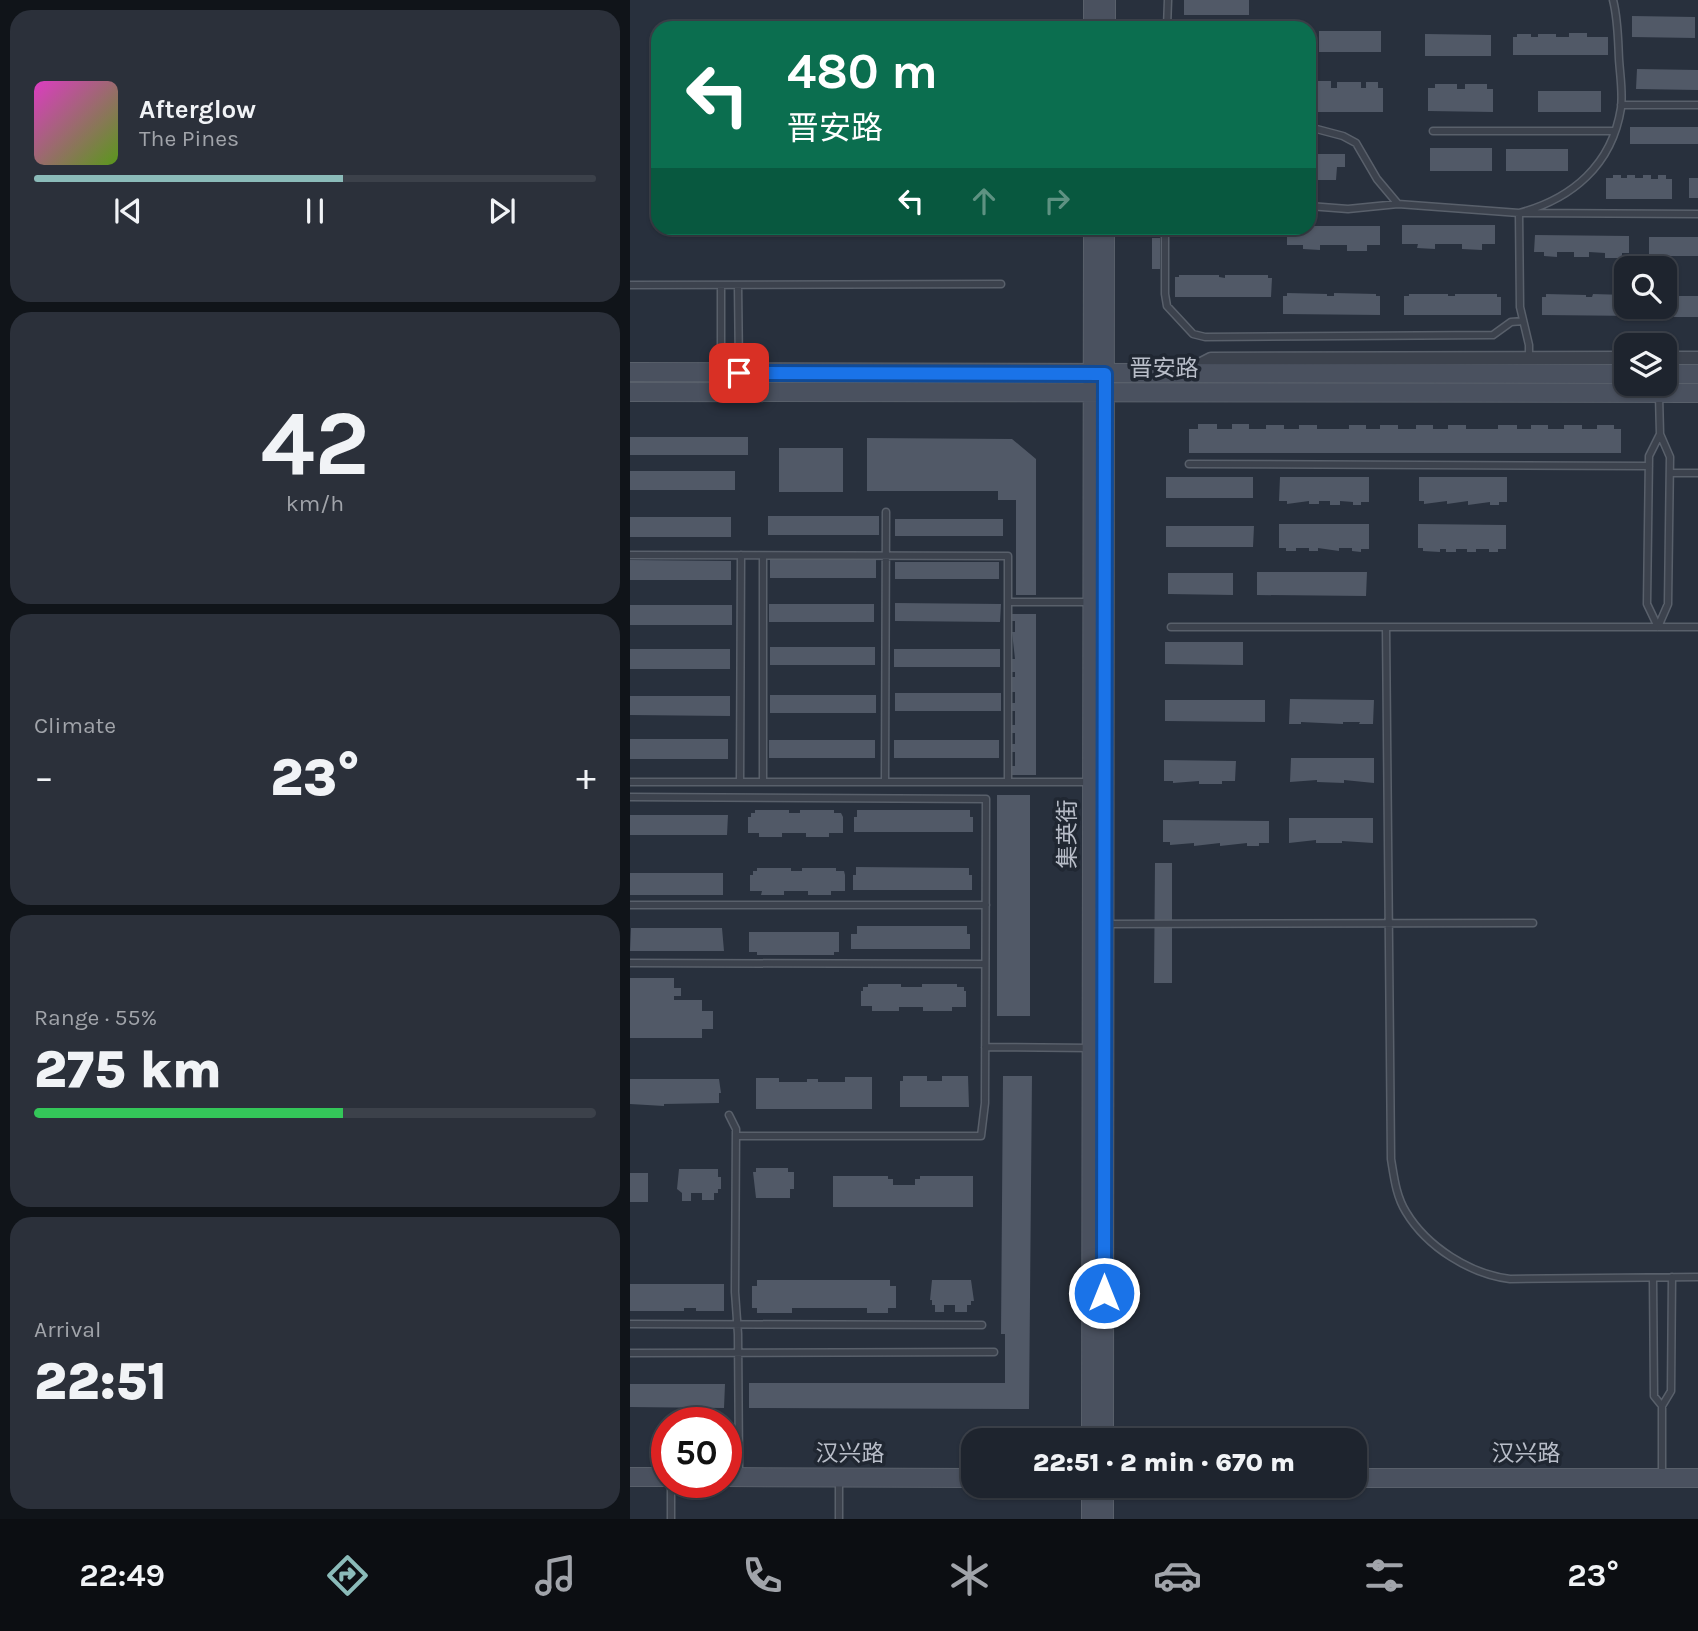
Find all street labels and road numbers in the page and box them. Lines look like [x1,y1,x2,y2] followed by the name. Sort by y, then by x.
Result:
[1130,355,1199,382] street label: 晋安路
[1054,800,1081,869] street label: 集英街
[816,1440,885,1467] street label: 汉兴路
[1492,1440,1561,1467] street label: 汉兴路

